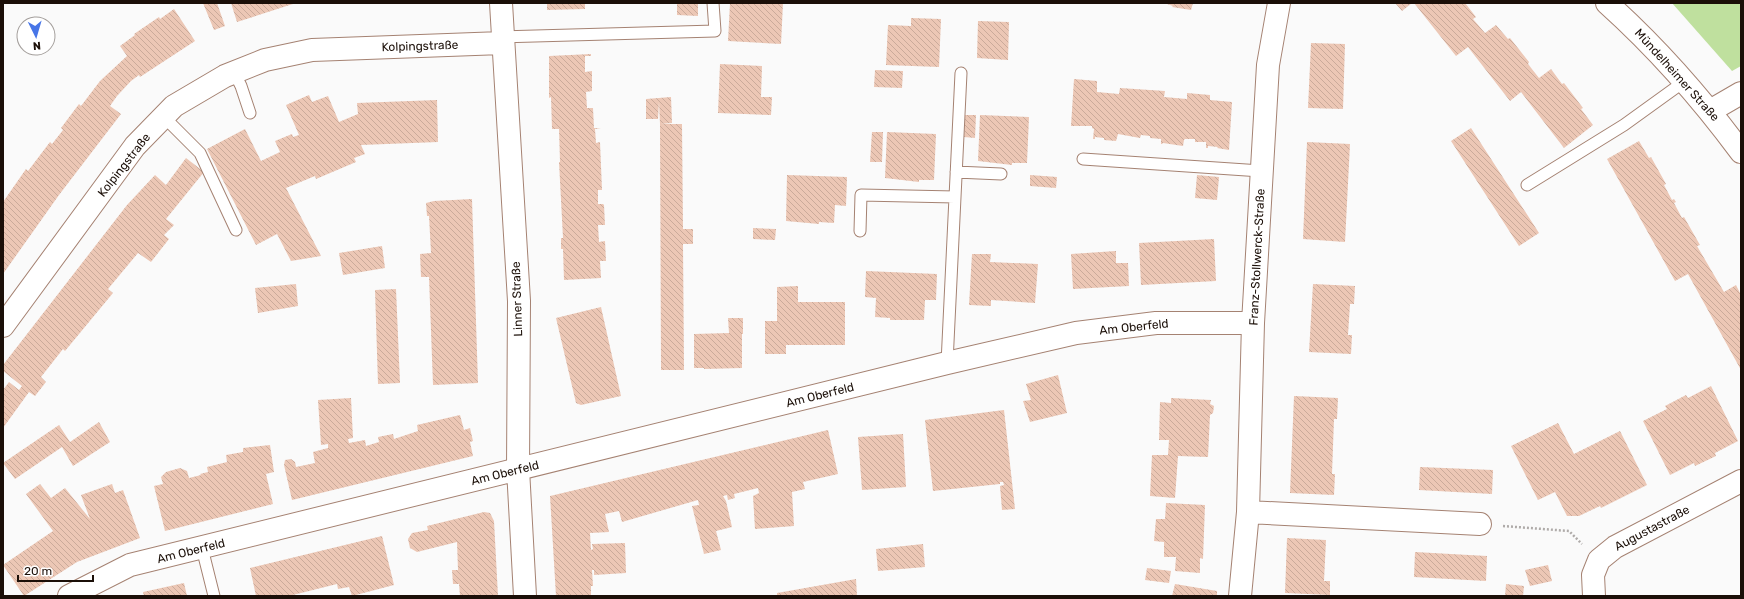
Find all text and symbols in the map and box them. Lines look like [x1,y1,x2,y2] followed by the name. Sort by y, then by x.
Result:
[16,16,56,56] north arrow
[1632,26,1722,124] street label: Mündelheimer Straße
[381,38,459,54] street label: Kolpingstraße
[32,39,41,52] text: N
[95,130,153,200] street label: Kolpingstraße
[1246,188,1268,326] street label: Franz-Stollwerck-Straße
[509,261,525,337] street label: Linner Straße
[1099,316,1169,338] street label: Am Oberfeld
[785,380,855,410] street label: Am Oberfeld
[470,458,540,488] street label: Am Oberfeld
[1612,502,1692,554] street label: Augustastraße
[156,536,226,566] street label: Am Oberfeld
[18,557,93,583] scale bar
[24,564,52,578] text: 20 m

